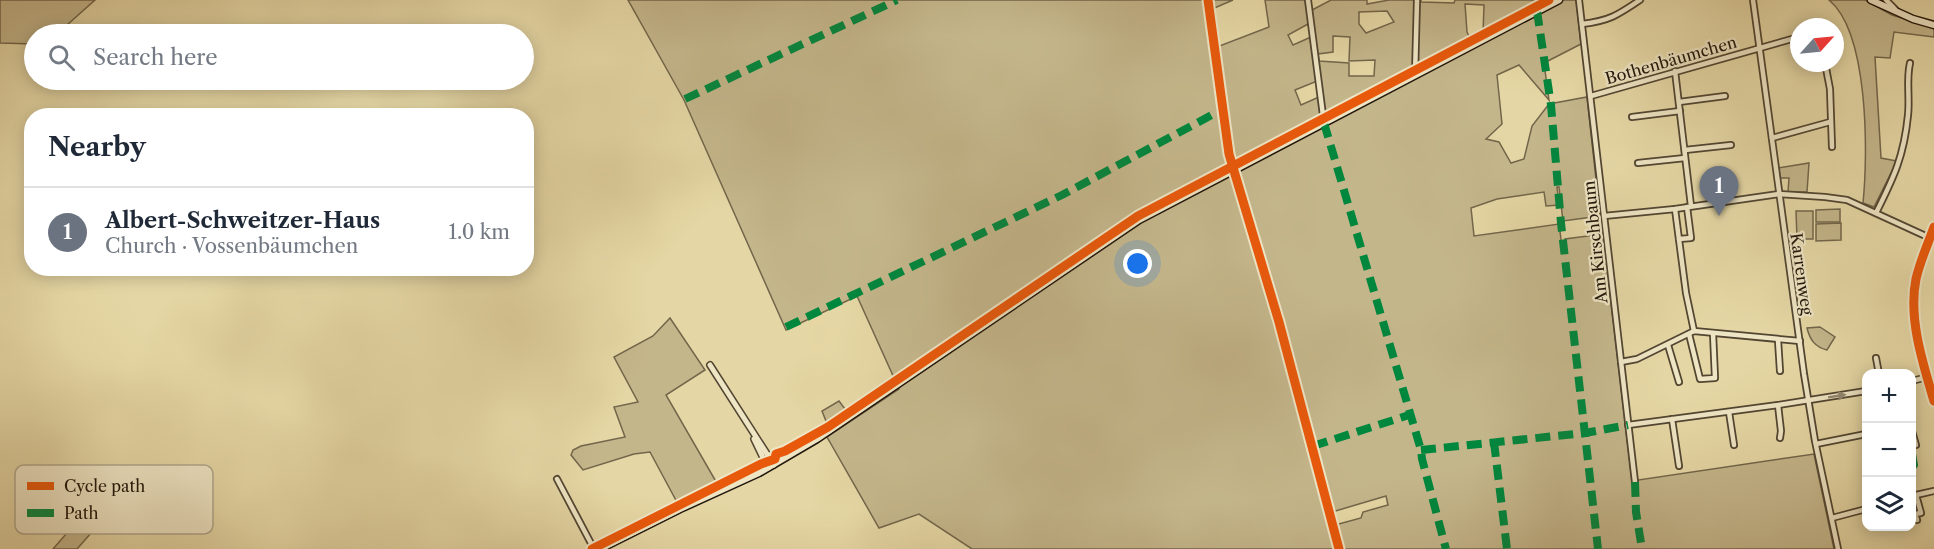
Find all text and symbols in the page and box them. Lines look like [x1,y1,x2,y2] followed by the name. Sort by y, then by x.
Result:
[1790,18,1844,72] north arrow
[24,24,534,90] search box
[1603,32,1739,88] street label: Bothenbäumchen
[45,41,78,74] icon: search
[93,44,218,71] text: Search here
[48,131,146,163] text: Nearby
[1700,166,1738,216] pin: 1
[1579,180,1611,305] street label: Am Kirschbaum
[105,207,380,234] text: Albert-Schweitzer-Haus
[63,220,72,244] text: 1
[449,220,510,244] text: 1.0 km
[1786,232,1818,317] street label: Karrenweg
[105,234,358,258] text: Church · Vossenbäumchen
[1123,249,1152,278] your location
[1862,369,1916,531] map controls
[1862,369,1916,423] button: +
[1828,391,1847,400] one-way arrow
[1862,423,1916,477] button: −
[15,465,213,534] legend
[64,476,145,496] text: Cycle path
[1862,477,1916,531] button: layers
[64,503,98,523] text: Path

